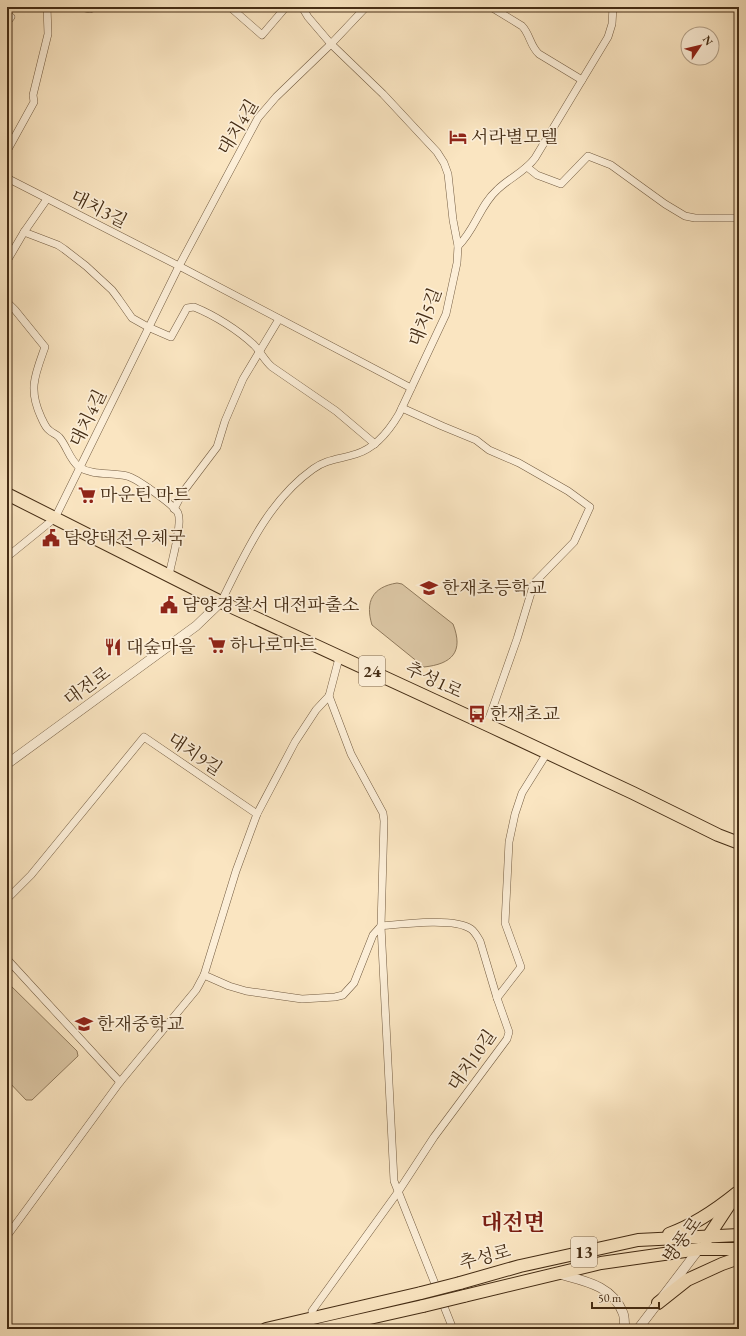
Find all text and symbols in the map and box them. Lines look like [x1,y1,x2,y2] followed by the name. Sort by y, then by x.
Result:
[680,26,720,66] north arrow
[700,33,717,48] text: N
[212,95,263,159] street label: 대치4길
[471,125,558,148] place label: 서라별모텔
[448,127,468,147] hotel icon: 서라별모텔
[67,185,132,233] street label: 대치3길
[403,284,446,349] street label: 대치5길
[64,385,111,450] street label: 대치4길
[100,483,191,506] place label: 마운틴 마트
[77,485,97,505] supermarket icon: 마운틴 마트
[64,526,186,549] place label: 담양대전우체국
[41,528,61,548] public building icon: 담양대전우체국
[442,576,547,599] place label: 한재초등학교
[419,578,439,598] school or university icon: 한재초등학교
[182,593,359,616] place label: 담양경찰서 대전파출소
[159,595,179,615] public building icon: 담양경찰서 대전파출소
[230,633,318,656] place label: 하나로마트
[126,635,196,658] place label: 대숲마을
[207,635,227,655] supermarket icon: 하나로마트
[103,637,123,657] restaurant icon: 대숲마을
[359,656,385,686] road number: 24
[402,656,467,703] street label: 추성1로
[59,661,115,710] street label: 대전로
[490,702,560,725] place label: 한재초교
[467,704,487,724] bus stop icon: 한재초교
[164,727,227,780] street label: 대치9길
[97,1012,185,1035] place label: 한재중학교
[74,1014,94,1034] school or university icon: 한재중학교
[442,1025,501,1095] street label: 대치10길
[481,1208,545,1237] district label: 대전면
[657,1212,706,1268] street label: 병풍로
[571,1237,597,1267] road number: 13
[457,1239,513,1274] street label: 추성로
[592,1284,659,1310] scale bar
[598,1290,622,1306] text: 50 m

